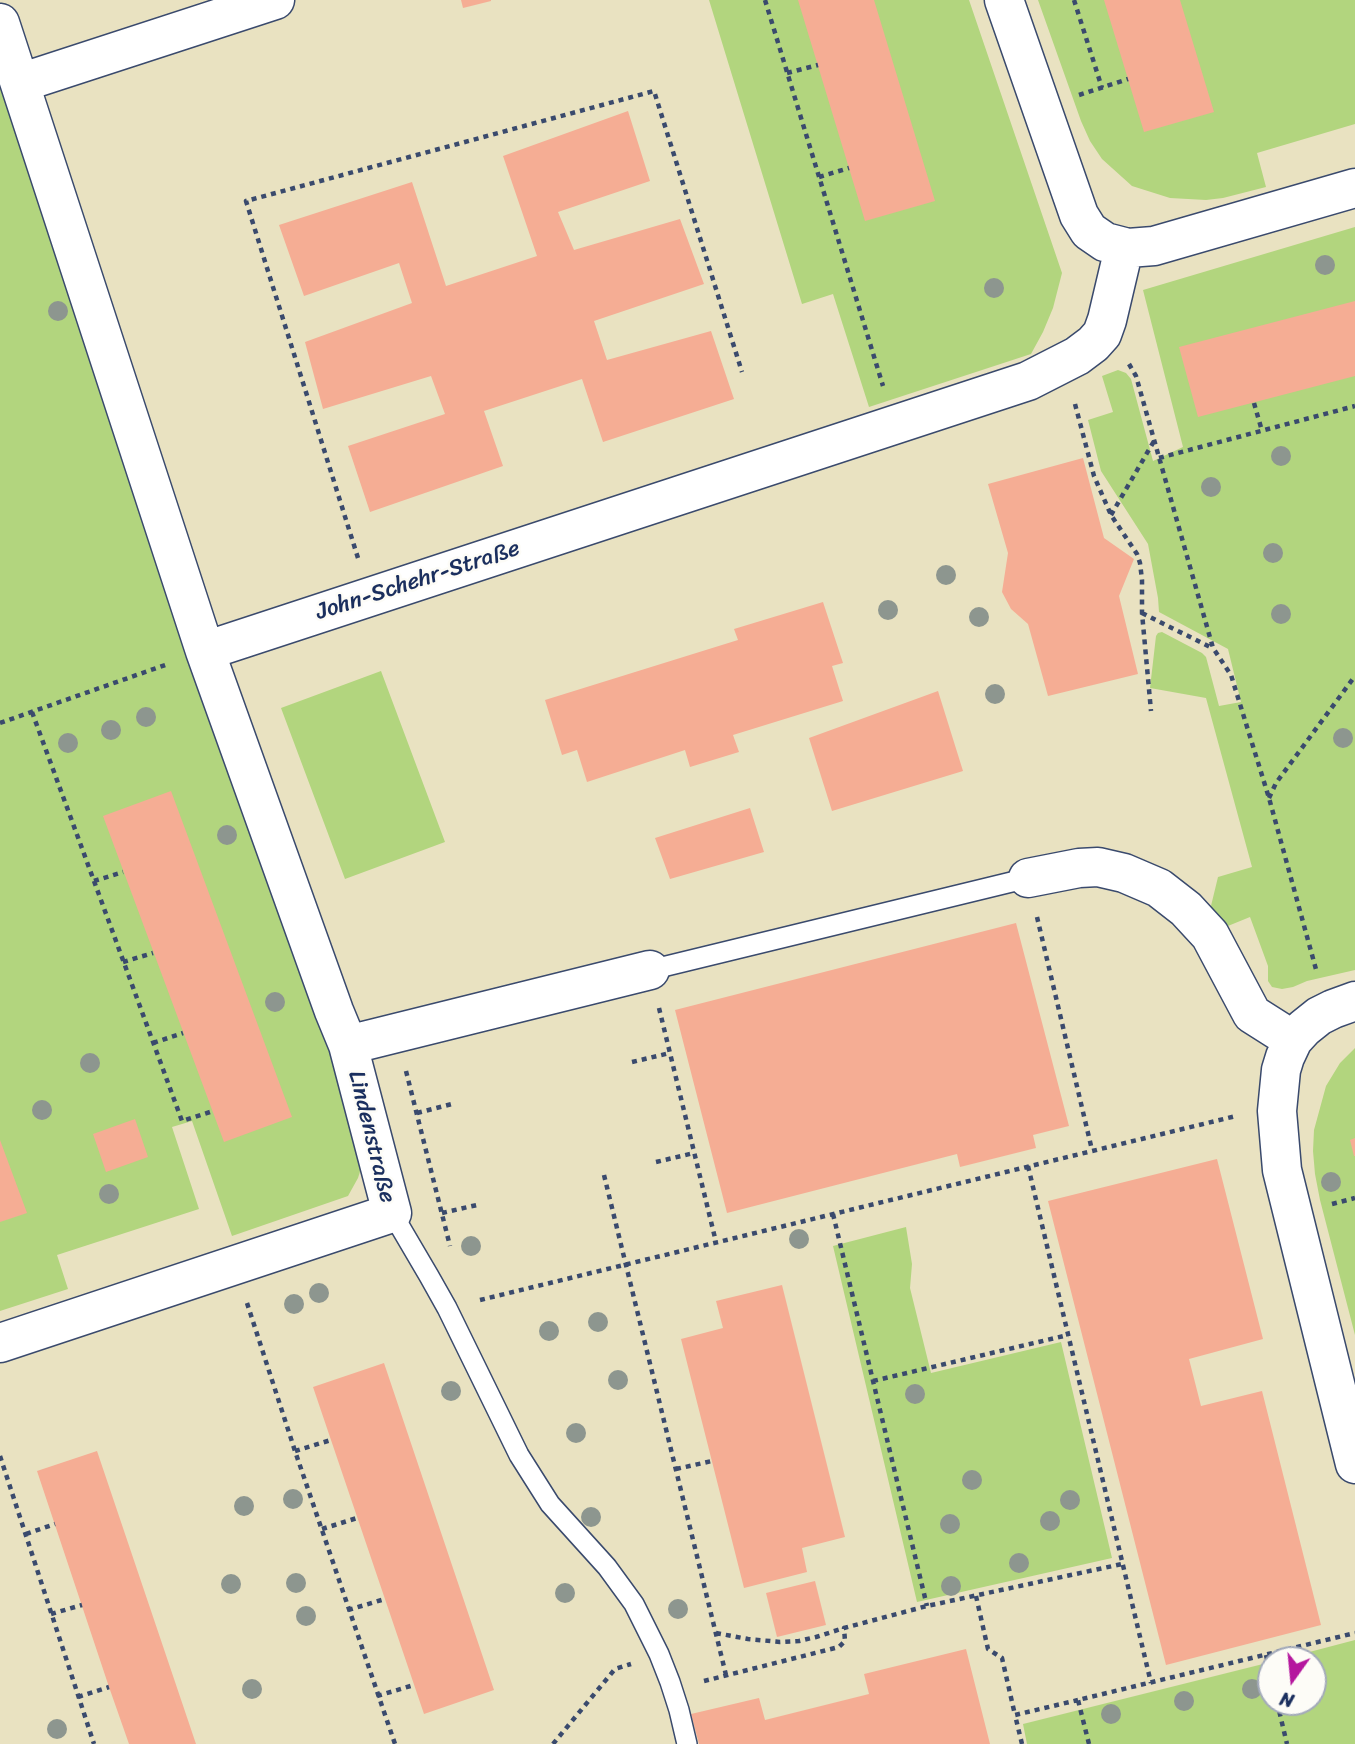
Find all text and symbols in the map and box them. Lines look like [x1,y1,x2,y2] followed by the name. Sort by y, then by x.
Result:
[313,535,523,627] street label: John-Schehr-Straße
[341,1068,401,1206] street label: Lindenstraße
[1257,1646,1327,1716] north arrow
[1276,1682,1298,1717] text: N

